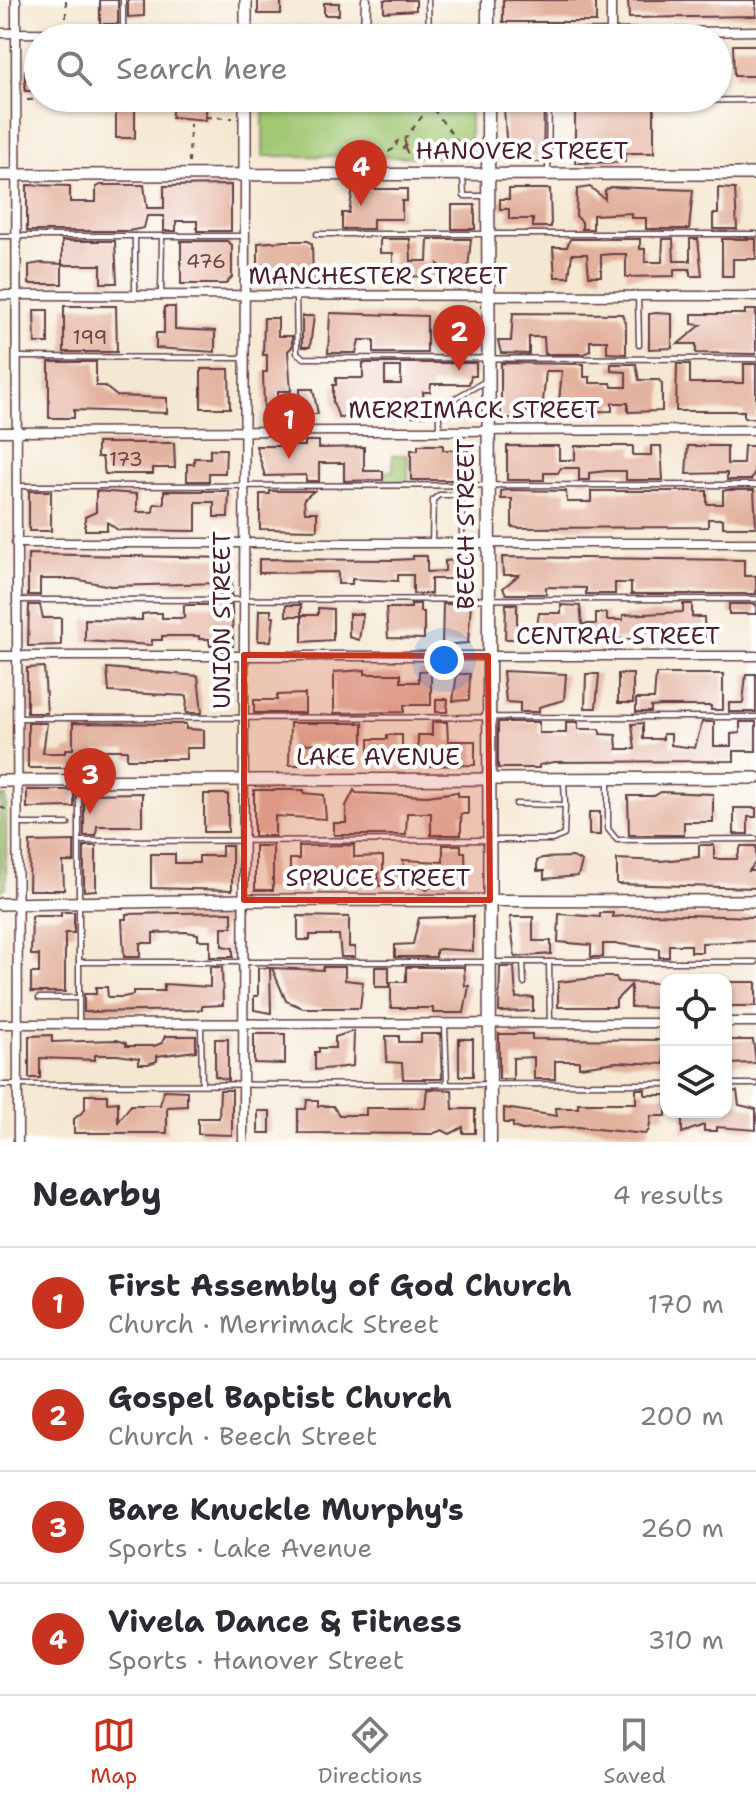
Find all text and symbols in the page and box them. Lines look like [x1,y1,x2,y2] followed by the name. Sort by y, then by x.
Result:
[24,24,732,112] search box
[52,46,96,90] icon: search
[116,48,287,89] text: Search here
[415,135,629,167] street label: HANOVER STREET
[335,140,387,206] pin: 4
[186,248,226,274] house number: 476
[248,260,508,292] street label: MANCHESTER STREET
[433,305,485,371] pin: 2
[73,324,107,350] house number: 199
[263,393,315,459] pin: 1
[348,394,600,426] street label: MERRIMACK STREET
[450,438,482,609] street label: BEECH STREET
[109,446,143,472] house number: 173
[206,531,238,709] street label: UNION STREET
[516,620,720,652] street label: CENTRAL STREET
[424,640,464,680] your location
[296,741,460,773] street label: LAKE AVENUE
[64,748,116,814] pin: 3
[285,862,471,894] street label: SPRUCE STREET
[660,974,732,1118] map controls
[660,974,732,1046] button: locate
[660,1046,732,1118] button: layers
[32,1171,162,1217] text: Nearby
[612,1177,724,1212] text: 4 results
[108,1265,572,1306] text: First Assembly of God Church
[52,1286,64,1321] text: 1
[647,1286,724,1321] text: 170 m
[108,1306,439,1341] text: Church · Merrimack Street
[108,1377,452,1418] text: Gospel Baptist Church
[49,1398,67,1433] text: 2
[639,1398,724,1433] text: 200 m
[108,1418,377,1453] text: Church · Beech Street
[108,1489,464,1530] text: Bare Knuckle Murphy's
[49,1510,67,1545] text: 3
[640,1510,724,1545] text: 260 m
[108,1530,372,1565] text: Sports · Lake Avenue
[108,1601,462,1642] text: Vivela Dance & Fitness
[49,1622,67,1657] text: 4
[648,1622,724,1657] text: 310 m
[108,1642,404,1677] text: Sports · Hanover Street
[90,1713,137,1790] tab: Map
[318,1713,423,1790] tab: Directions
[603,1713,666,1790] tab: Saved

